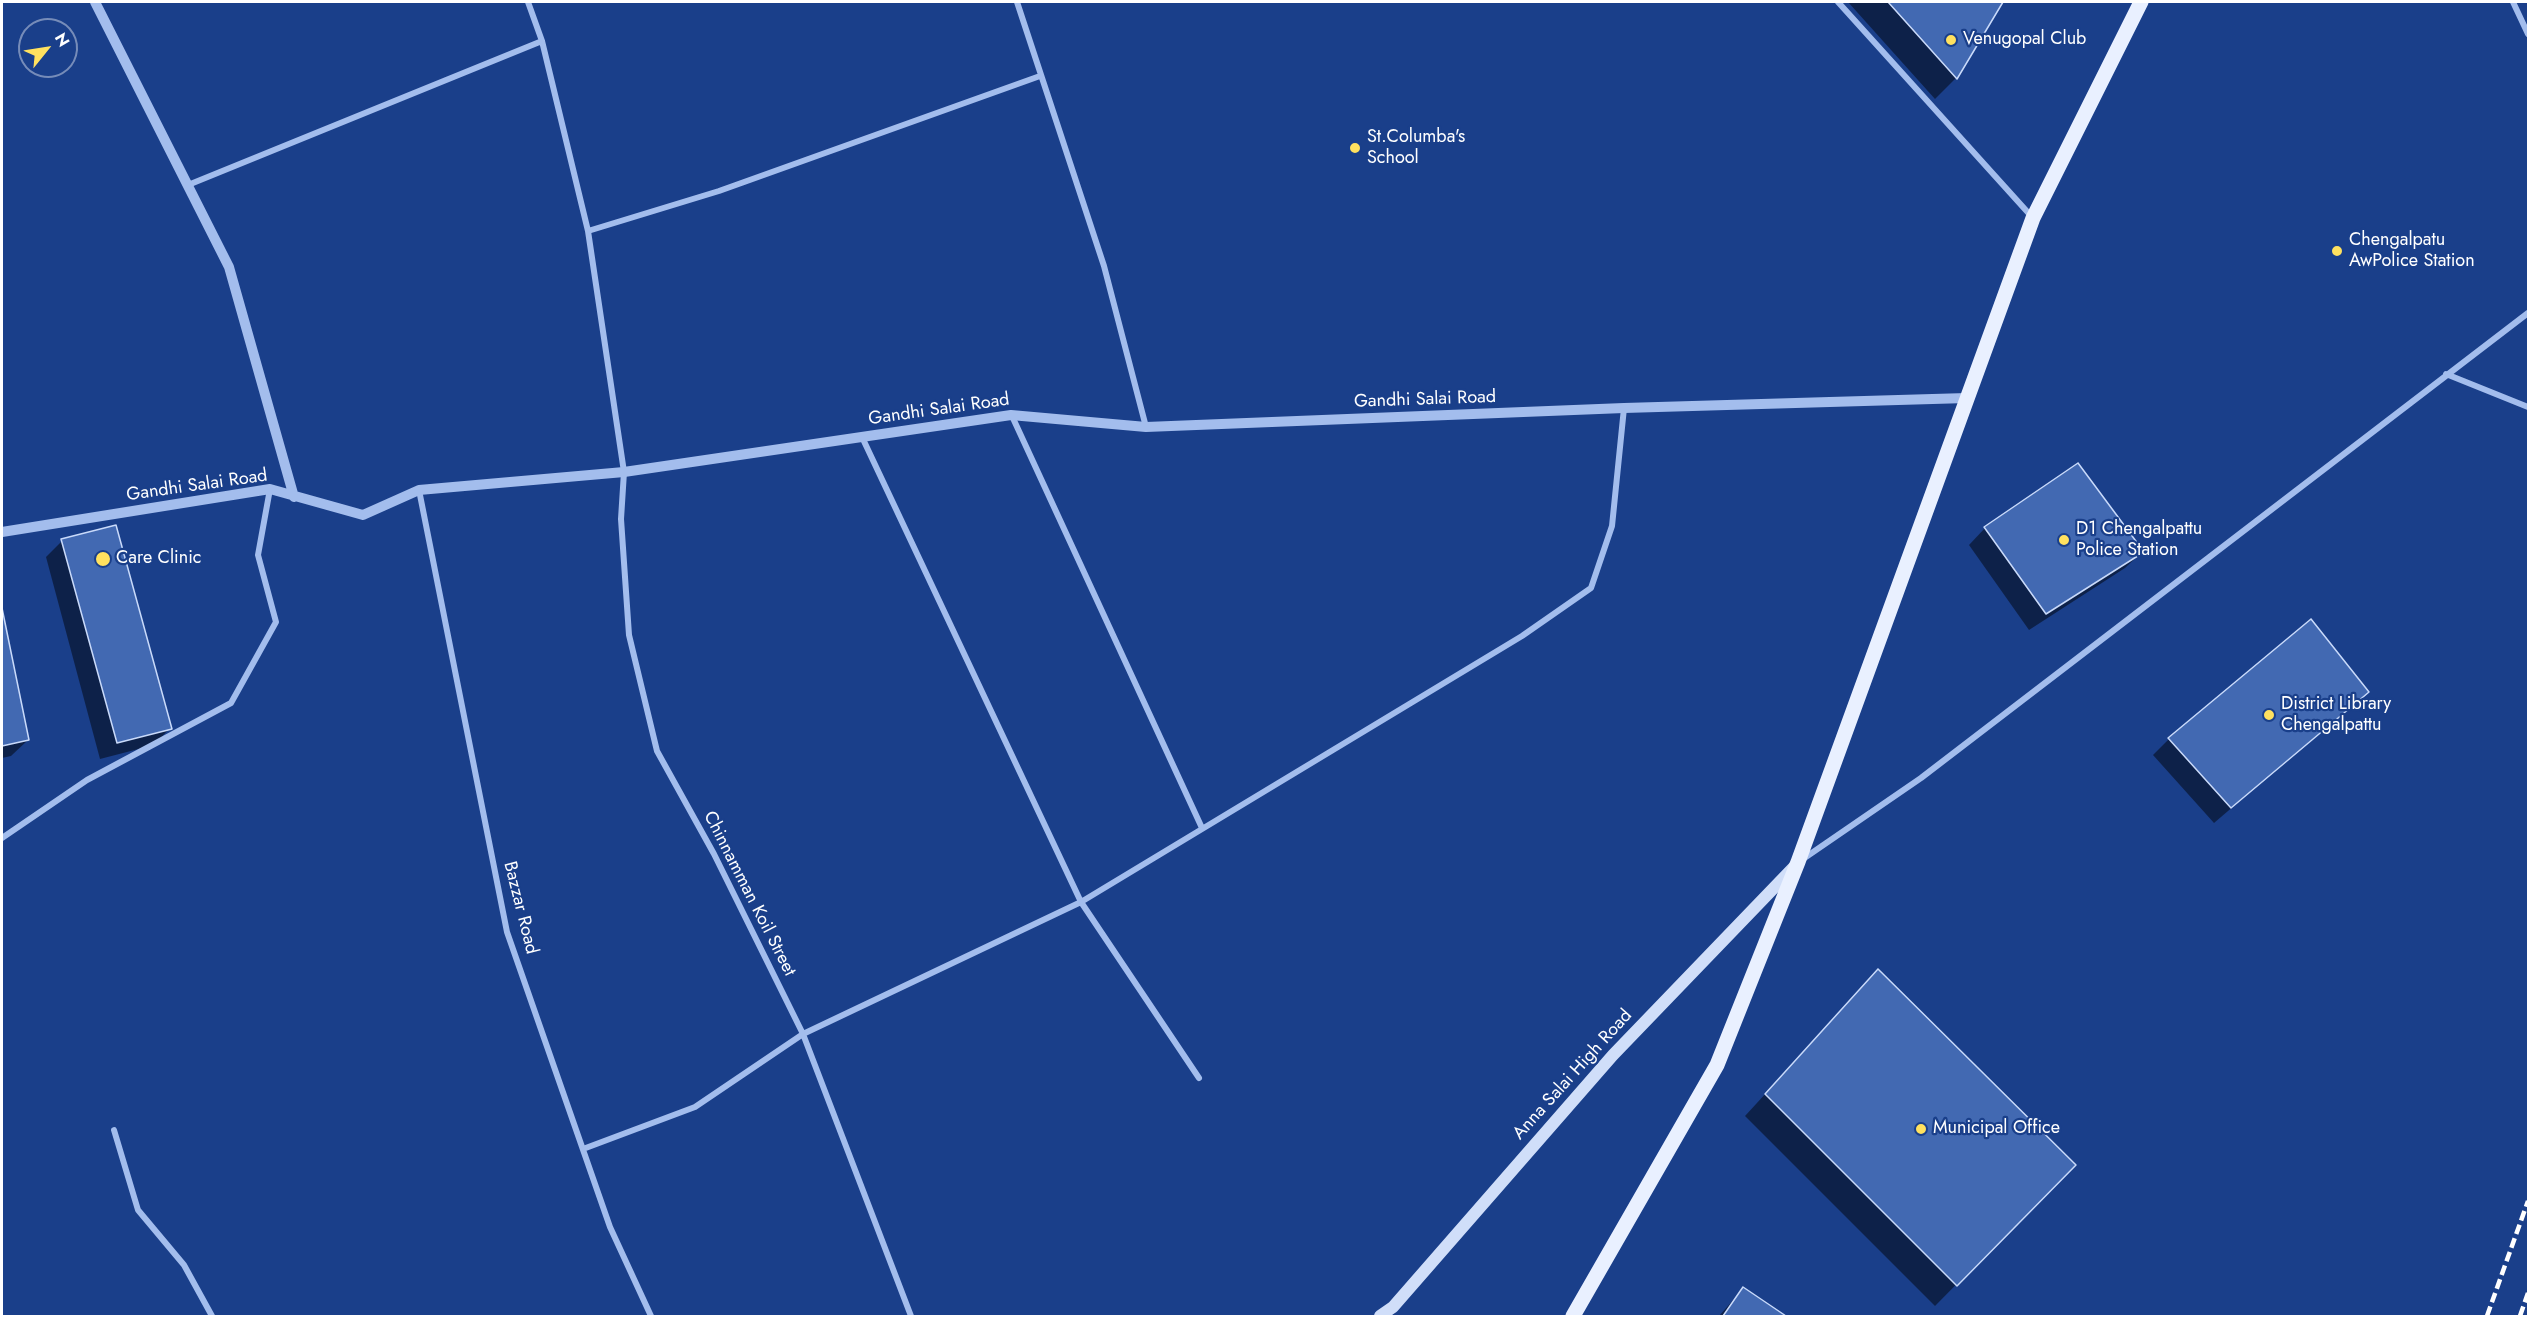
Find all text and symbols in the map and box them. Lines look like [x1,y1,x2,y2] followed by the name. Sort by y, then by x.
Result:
[18,18,78,78] north arrow
[49,28,75,51] text: N
[1963,29,2086,51] place label: Venugopal Club
[1944,33,1958,47] marker: Venugopal Club
[1367,127,1465,170] place label: St.Columba's School
[1348,141,1362,155] marker: St.Columba's School
[2349,230,2475,272] place label: Chengalpatu AwPolice Station
[2330,244,2344,258] marker: Chengalpatu AwPolice Station
[1354,387,1496,413] street label: Gandhi Salai Road
[867,389,1011,431] street label: Gandhi Salai Road
[125,465,269,507] street label: Gandhi Salai Road
[2076,519,2202,562] place label: D1 Chengalpattu Police Station
[2057,533,2071,547] marker: D1 Chengalpattu Police Station
[116,548,201,570] place label: Care Clinic
[94,550,112,568] marker: Care Clinic
[2281,694,2391,736] place label: District Library Chengalpattu
[2262,708,2276,722] marker: District Library Chengalpattu
[698,808,800,980] street label: Chinnamman Koil Street
[498,859,542,957] street label: Bazzar Road
[1509,1005,1637,1145] street label: Anna Salai High Road
[1933,1118,2060,1140] place label: Municipal Office
[1914,1122,1928,1136] marker: Municipal Office

